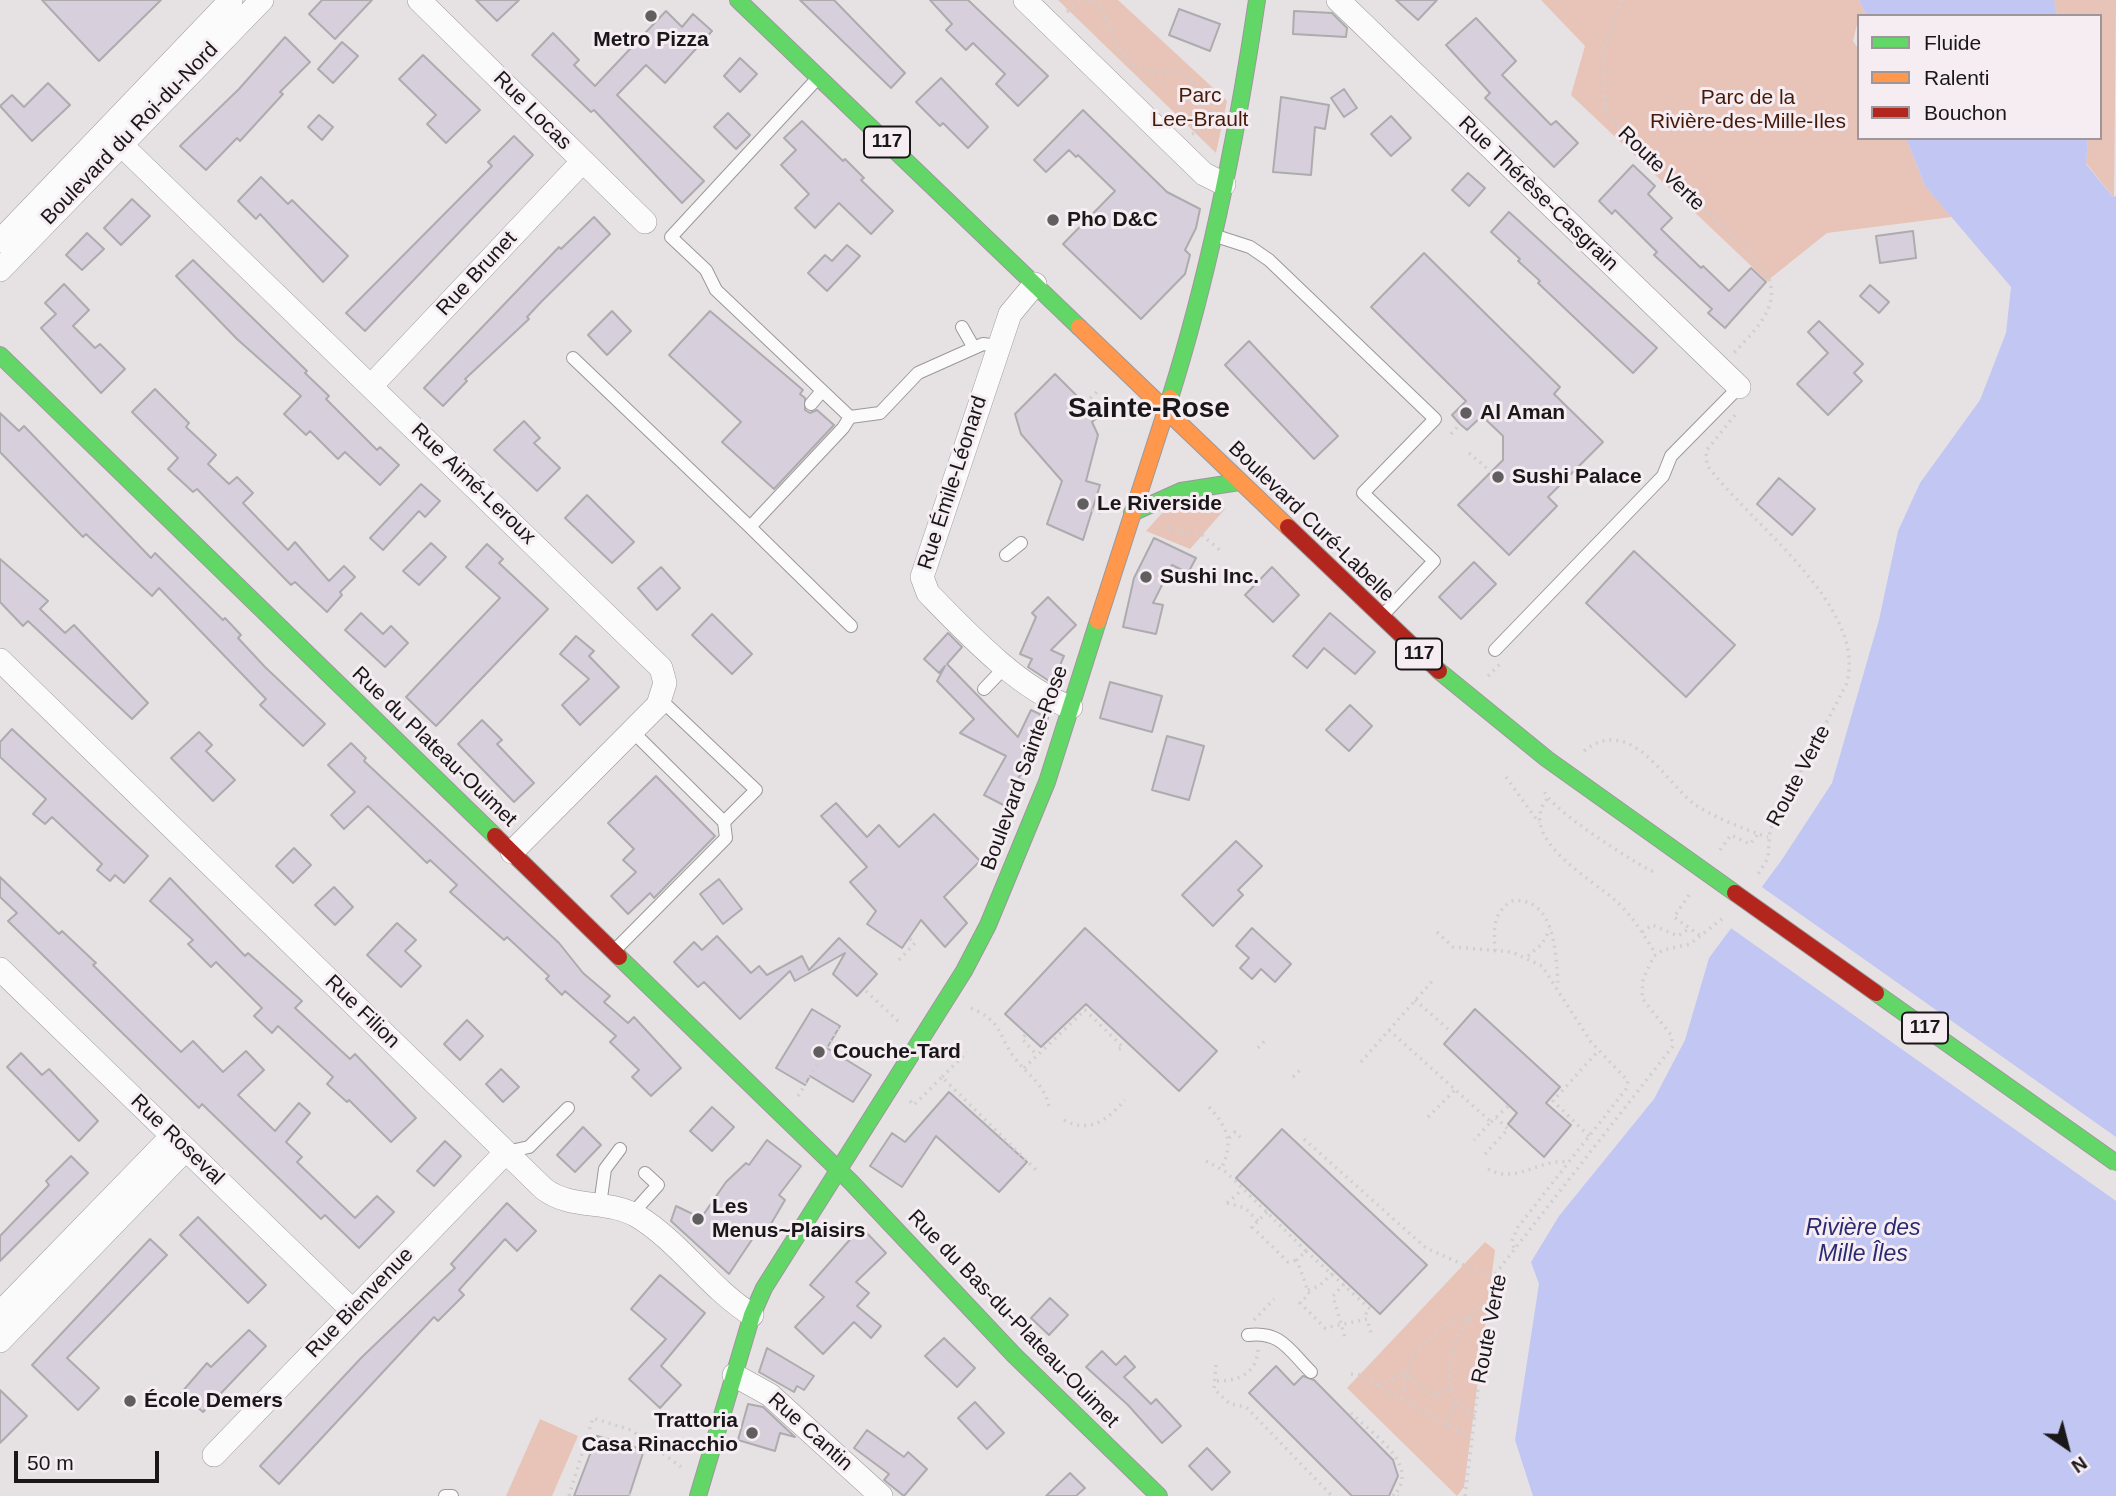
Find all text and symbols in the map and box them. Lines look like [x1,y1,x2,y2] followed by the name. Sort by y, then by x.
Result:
[643,8,659,24] marker: Metro Pizza
[1857,14,2102,140] legend
[593,27,709,53] place label: Metro Pizza
[1924,31,1981,54] text: Fluide
[36,38,224,230] street label: Boulevard du Roi-du-Nord
[1924,66,1989,89] text: Ralenti
[488,67,576,155] street label: Rue Locas
[1152,83,1248,133] park label: Parc Lee-Brault
[1650,85,1846,135] park label: Parc de la Rivière-des-Mille-Iles
[1924,101,2007,124] text: Bouchon
[1453,111,1623,277] street label: Rue Thérèse-Casgrain
[1612,121,1710,217] street label: Route Verte
[864,126,910,158] road number: 117
[1067,207,1158,233] place label: Pho D&C
[1045,212,1061,228] marker: Pho D&C
[432,227,522,321] street label: Rue Brunet
[1068,392,1230,426] district label: Sainte-Rose
[913,393,993,573] street label: Rue Émile-Léonard
[1480,400,1565,426] place label: Al Aman
[1458,405,1474,421] marker: Al Aman
[405,418,541,550] street label: Rue Aimé-Leroux
[1223,436,1399,608] street label: Boulevard Curé-Labelle
[1512,464,1642,490] place label: Sushi Palace
[1490,469,1506,485] marker: Sushi Palace
[1097,491,1222,517] place label: Le Riverside
[1075,496,1091,512] marker: Le Riverside
[1160,564,1259,590] place label: Sushi Inc.
[1138,569,1154,585] marker: Sushi Inc.
[1396,638,1442,670] road number: 117
[346,662,522,832] street label: Rue du Plateau-Ouimet
[976,662,1074,874] street label: Boulevard Sainte-Rose
[1762,721,1836,831] street label: Route Verte
[319,970,405,1054] street label: Rue Filion
[1902,1012,1948,1044] road number: 117
[833,1039,961,1065] place label: Couche-Tard
[811,1044,827,1060] marker: Couche-Tard
[125,1089,229,1191] street label: Rue Roseval
[712,1194,865,1244] place label: Les Menus~Plaisirs
[902,1205,1124,1433] street label: Rue du Bas-du-Plateau-Ouimet
[690,1211,706,1227] marker: Les Menus~Plaisirs
[1805,1215,1921,1269] water label: Rivière des Mille Îles
[301,1243,419,1363] street label: Rue Bienvenue
[1467,1272,1513,1386] street label: Route Verte
[763,1387,857,1477] street label: Rue Cantin
[144,1388,283,1414] place label: École Demers
[122,1393,138,1409] marker: École Demers
[582,1408,738,1458] place label: Trattoria Casa Rinacchio
[2032,1412,2102,1482] north arrow
[744,1425,760,1441] marker: Trattoria Casa Rinacchio
[18,1436,163,1480] scale bar
[27,1451,74,1474] text: 50 m
[2068,1452,2091,1477] text: N

